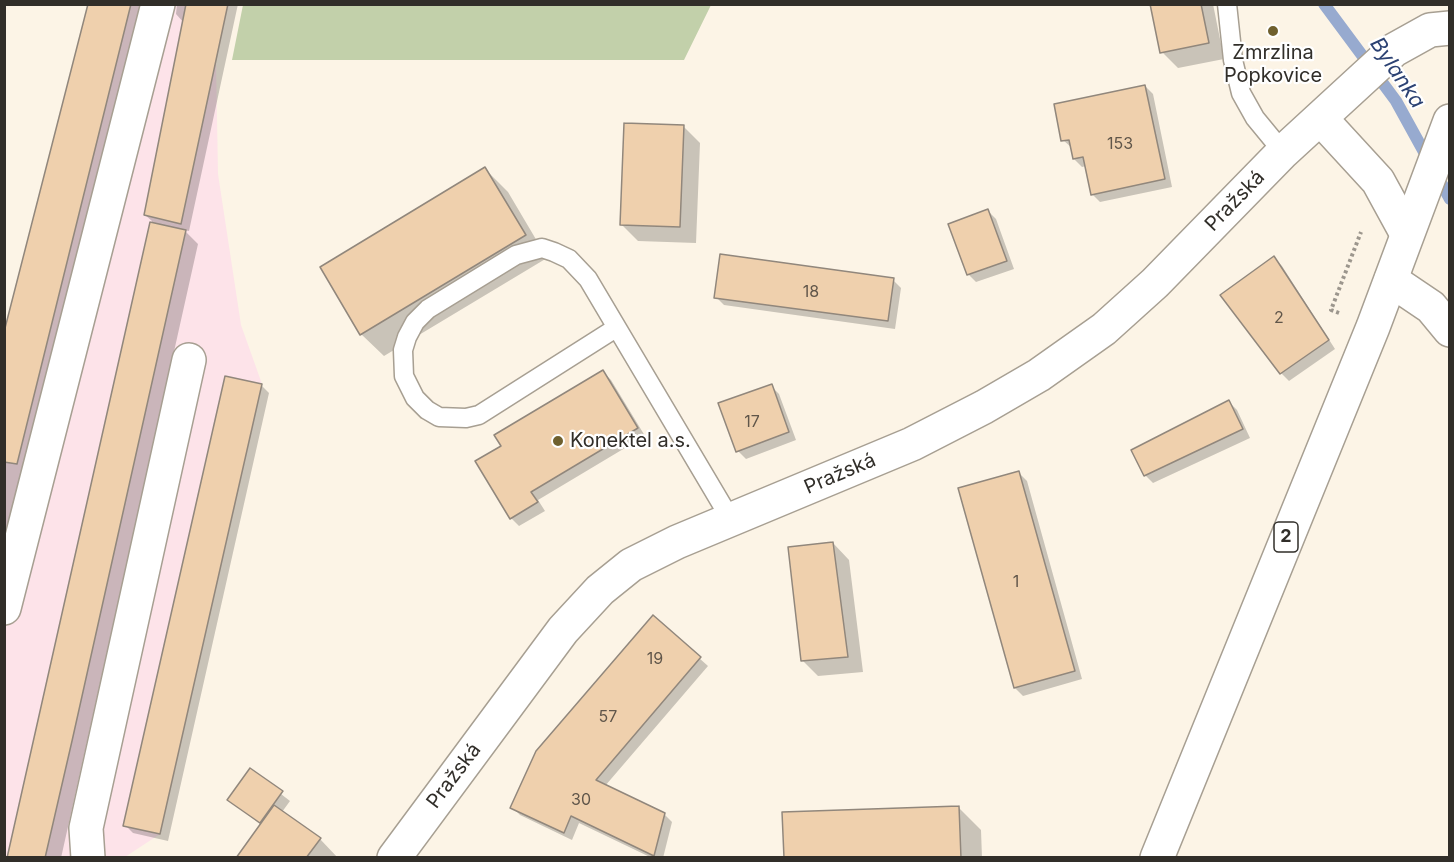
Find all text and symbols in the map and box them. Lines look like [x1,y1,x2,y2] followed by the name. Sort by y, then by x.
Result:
[1266,24,1280,38] marker: Zmrzlina Popkovice
[1364,33,1430,113] water label: Bylanka
[1224,41,1322,88] place label: Zmrzlina Popkovice
[1107,134,1133,154] house number: 153
[1200,166,1270,236] street label: Pražská
[803,282,819,302] house number: 18
[1274,308,1284,328] house number: 2
[744,412,760,432] house number: 17
[570,429,691,453] place label: Konektel a.s.
[551,434,565,448] marker: Konektel a.s.
[801,448,879,500] street label: Pražská
[1274,522,1298,552] road number: 2
[1013,572,1019,592] house number: 1
[647,649,663,669] house number: 19
[599,707,617,727] house number: 57
[422,739,486,813] street label: Pražská
[571,790,591,810] house number: 30

